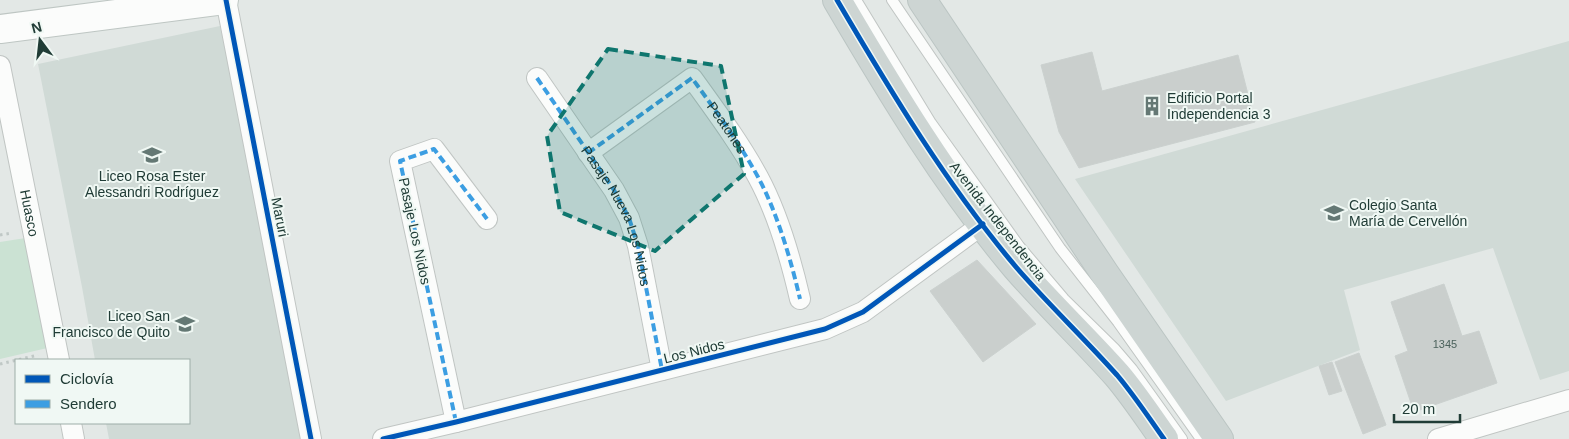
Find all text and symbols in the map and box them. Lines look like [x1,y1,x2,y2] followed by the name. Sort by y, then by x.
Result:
[15,15,65,65] north arrow
[30,18,44,36] text: N
[1167,90,1271,122] place label: Edificio Portal Independencia 3
[1141,95,1163,117] building icon: Edificio Portal Independencia 3
[704,99,750,157] street label: Peatones
[578,143,654,287] street label: Pasaje Nueva Los Nidos
[141,144,163,166] school or university icon: Liceo Rosa Ester Alessandri Rodríguez
[947,159,1049,284] street label: Avenida Independencia
[85,168,219,200] place label: Liceo Rosa Ester Alessandri Rodríguez
[396,176,434,286] street label: Pasaje Los Nidos
[17,188,42,238] street label: Huasco
[268,196,292,238] street label: Maruri
[1349,197,1467,229] place label: Colegio Santa María de Cervellón
[1323,202,1345,224] school or university icon: Colegio Santa María de Cervellón
[53,308,170,340] place label: Liceo San Francisco de Quito
[174,313,196,335] school or university icon: Liceo San Francisco de Quito
[662,336,726,366] street label: Los Nidos
[1433,338,1457,350] house number: 1345
[15,359,190,424] legend
[60,370,114,387] text: Ciclovía
[1394,392,1460,424] scale bar
[60,395,117,412] text: Sendero
[1402,400,1435,417] text: 20 m

